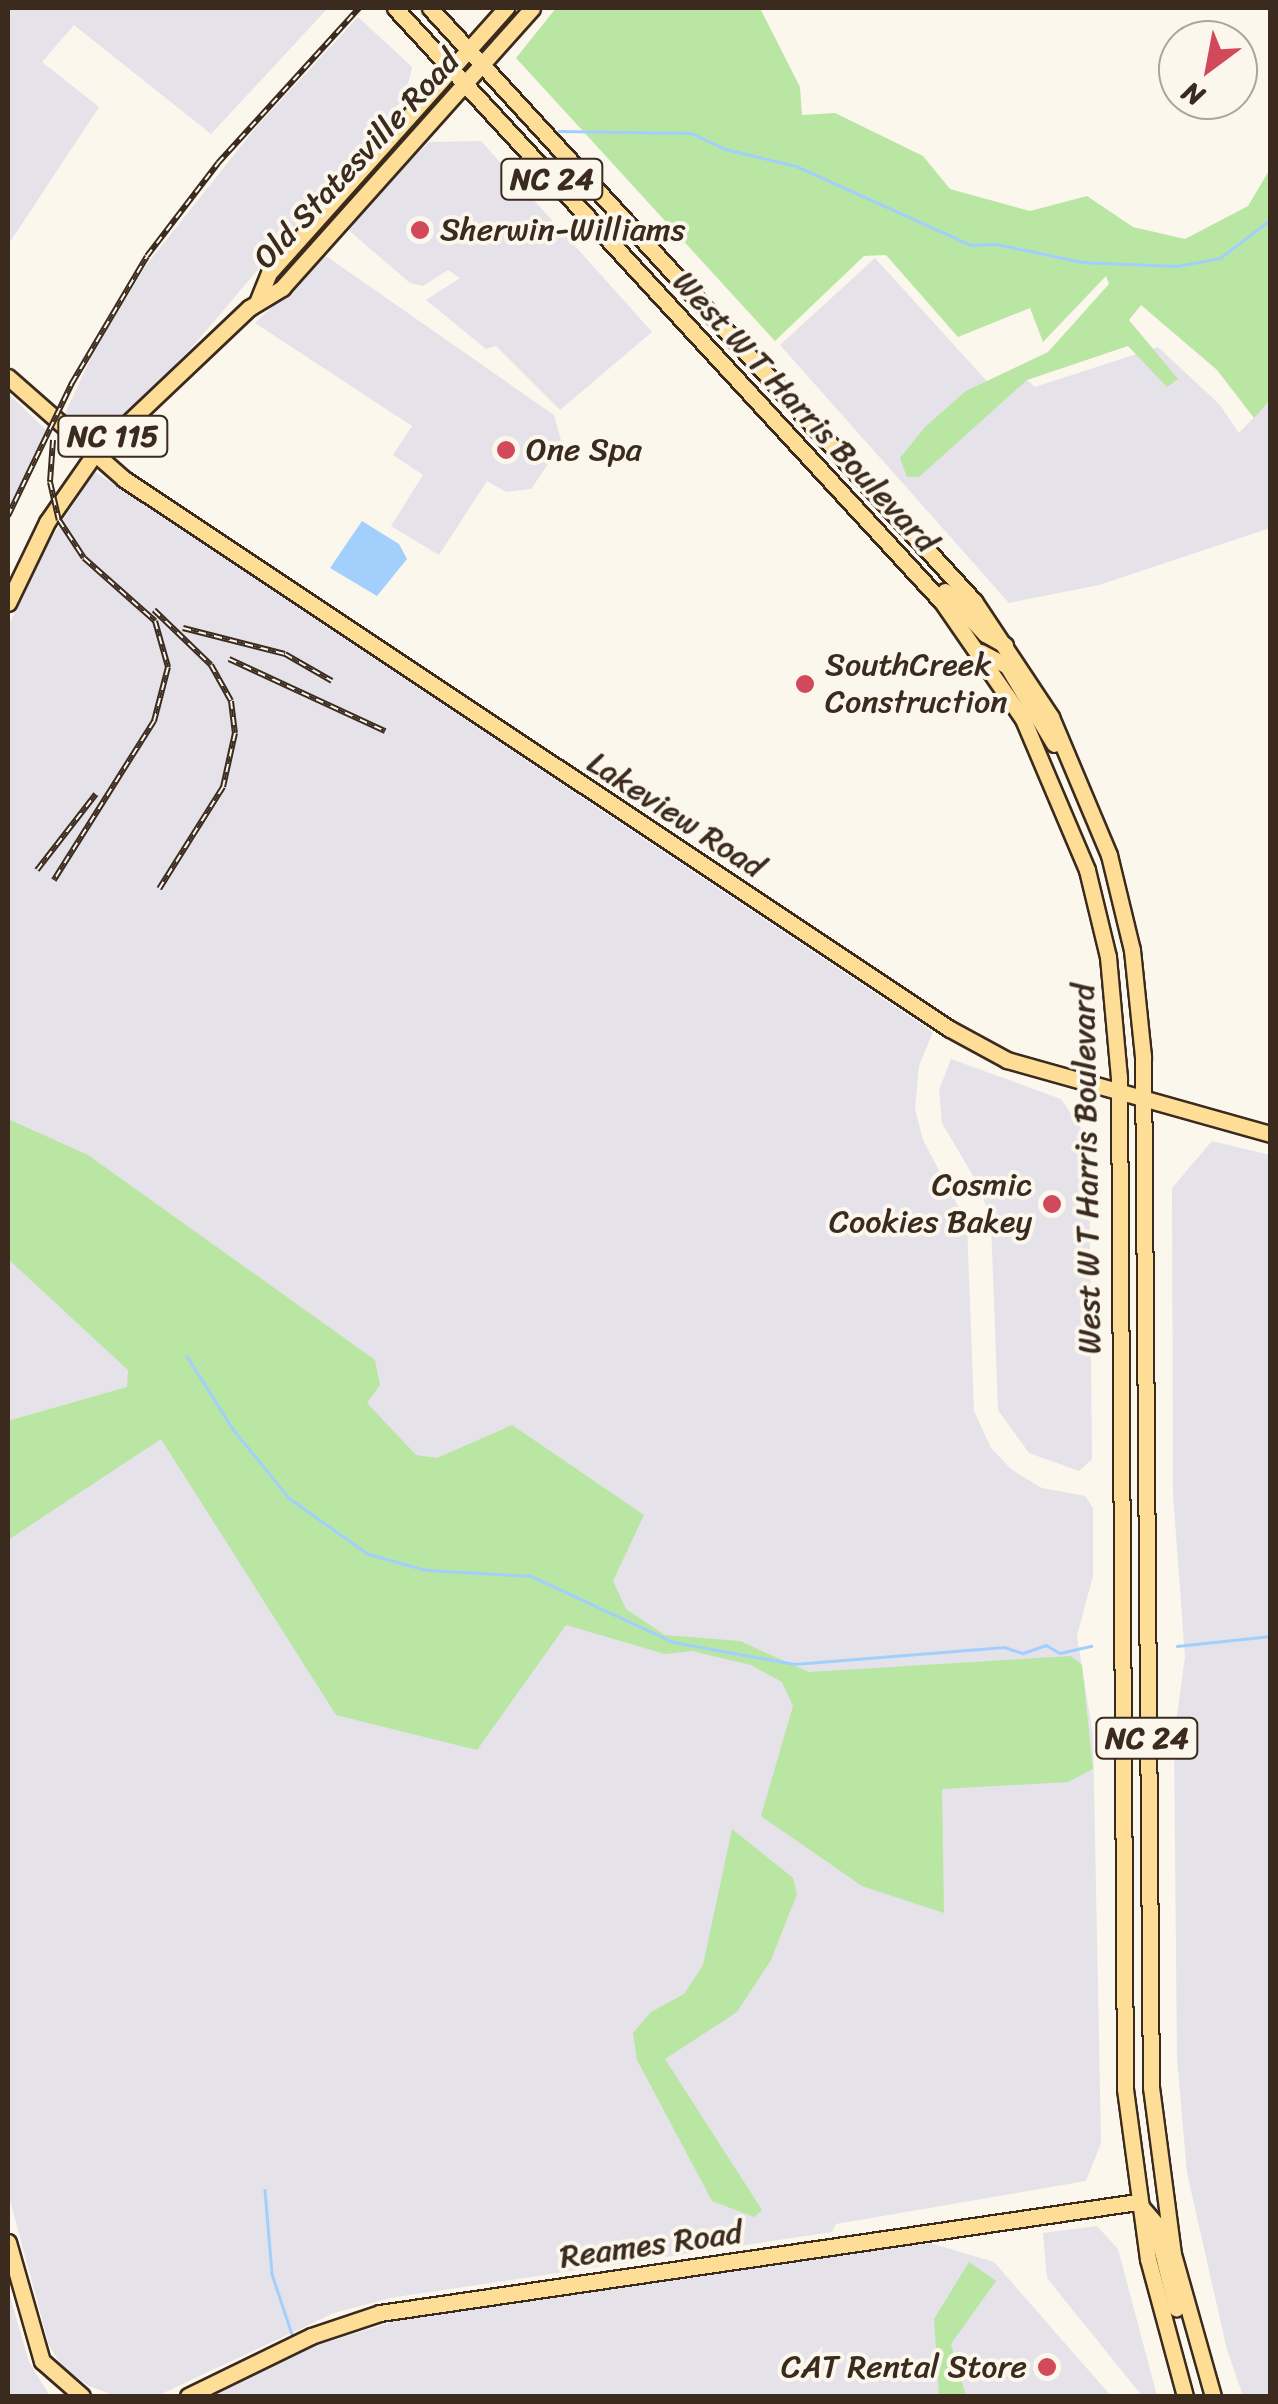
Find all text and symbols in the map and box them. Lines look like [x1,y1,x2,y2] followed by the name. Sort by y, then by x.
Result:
[1158,20,1258,120] north arrow
[246,43,468,277] street label: Old Statesville Road
[1172,68,1214,120] text: N
[500,154,604,204] road number: NC 24
[440,211,685,249] place label: Sherwin-Williams
[409,219,431,241] marker: Sherwin-Williams
[664,263,946,561] street label: West W T Harris Boulevard
[56,411,170,461] road number: NC 115
[526,431,642,469] place label: One Spa
[495,439,517,461] marker: One Spa
[825,647,1008,722] place label: SouthCreek Construction
[794,673,816,695] marker: SouthCreek Construction
[580,743,772,887] street label: Lakeview Road
[1065,983,1109,1355] street label: West W T Harris Boulevard
[828,1167,1032,1242] place label: Cosmic Cookies Bakey
[1041,1193,1063,1215] marker: Cosmic Cookies Bakey
[1094,1713,1200,1763] road number: NC 24
[557,2213,745,2277] street label: Reames Road
[780,2348,1027,2386] place label: CAT Rental Store
[1036,2356,1058,2378] marker: CAT Rental Store

